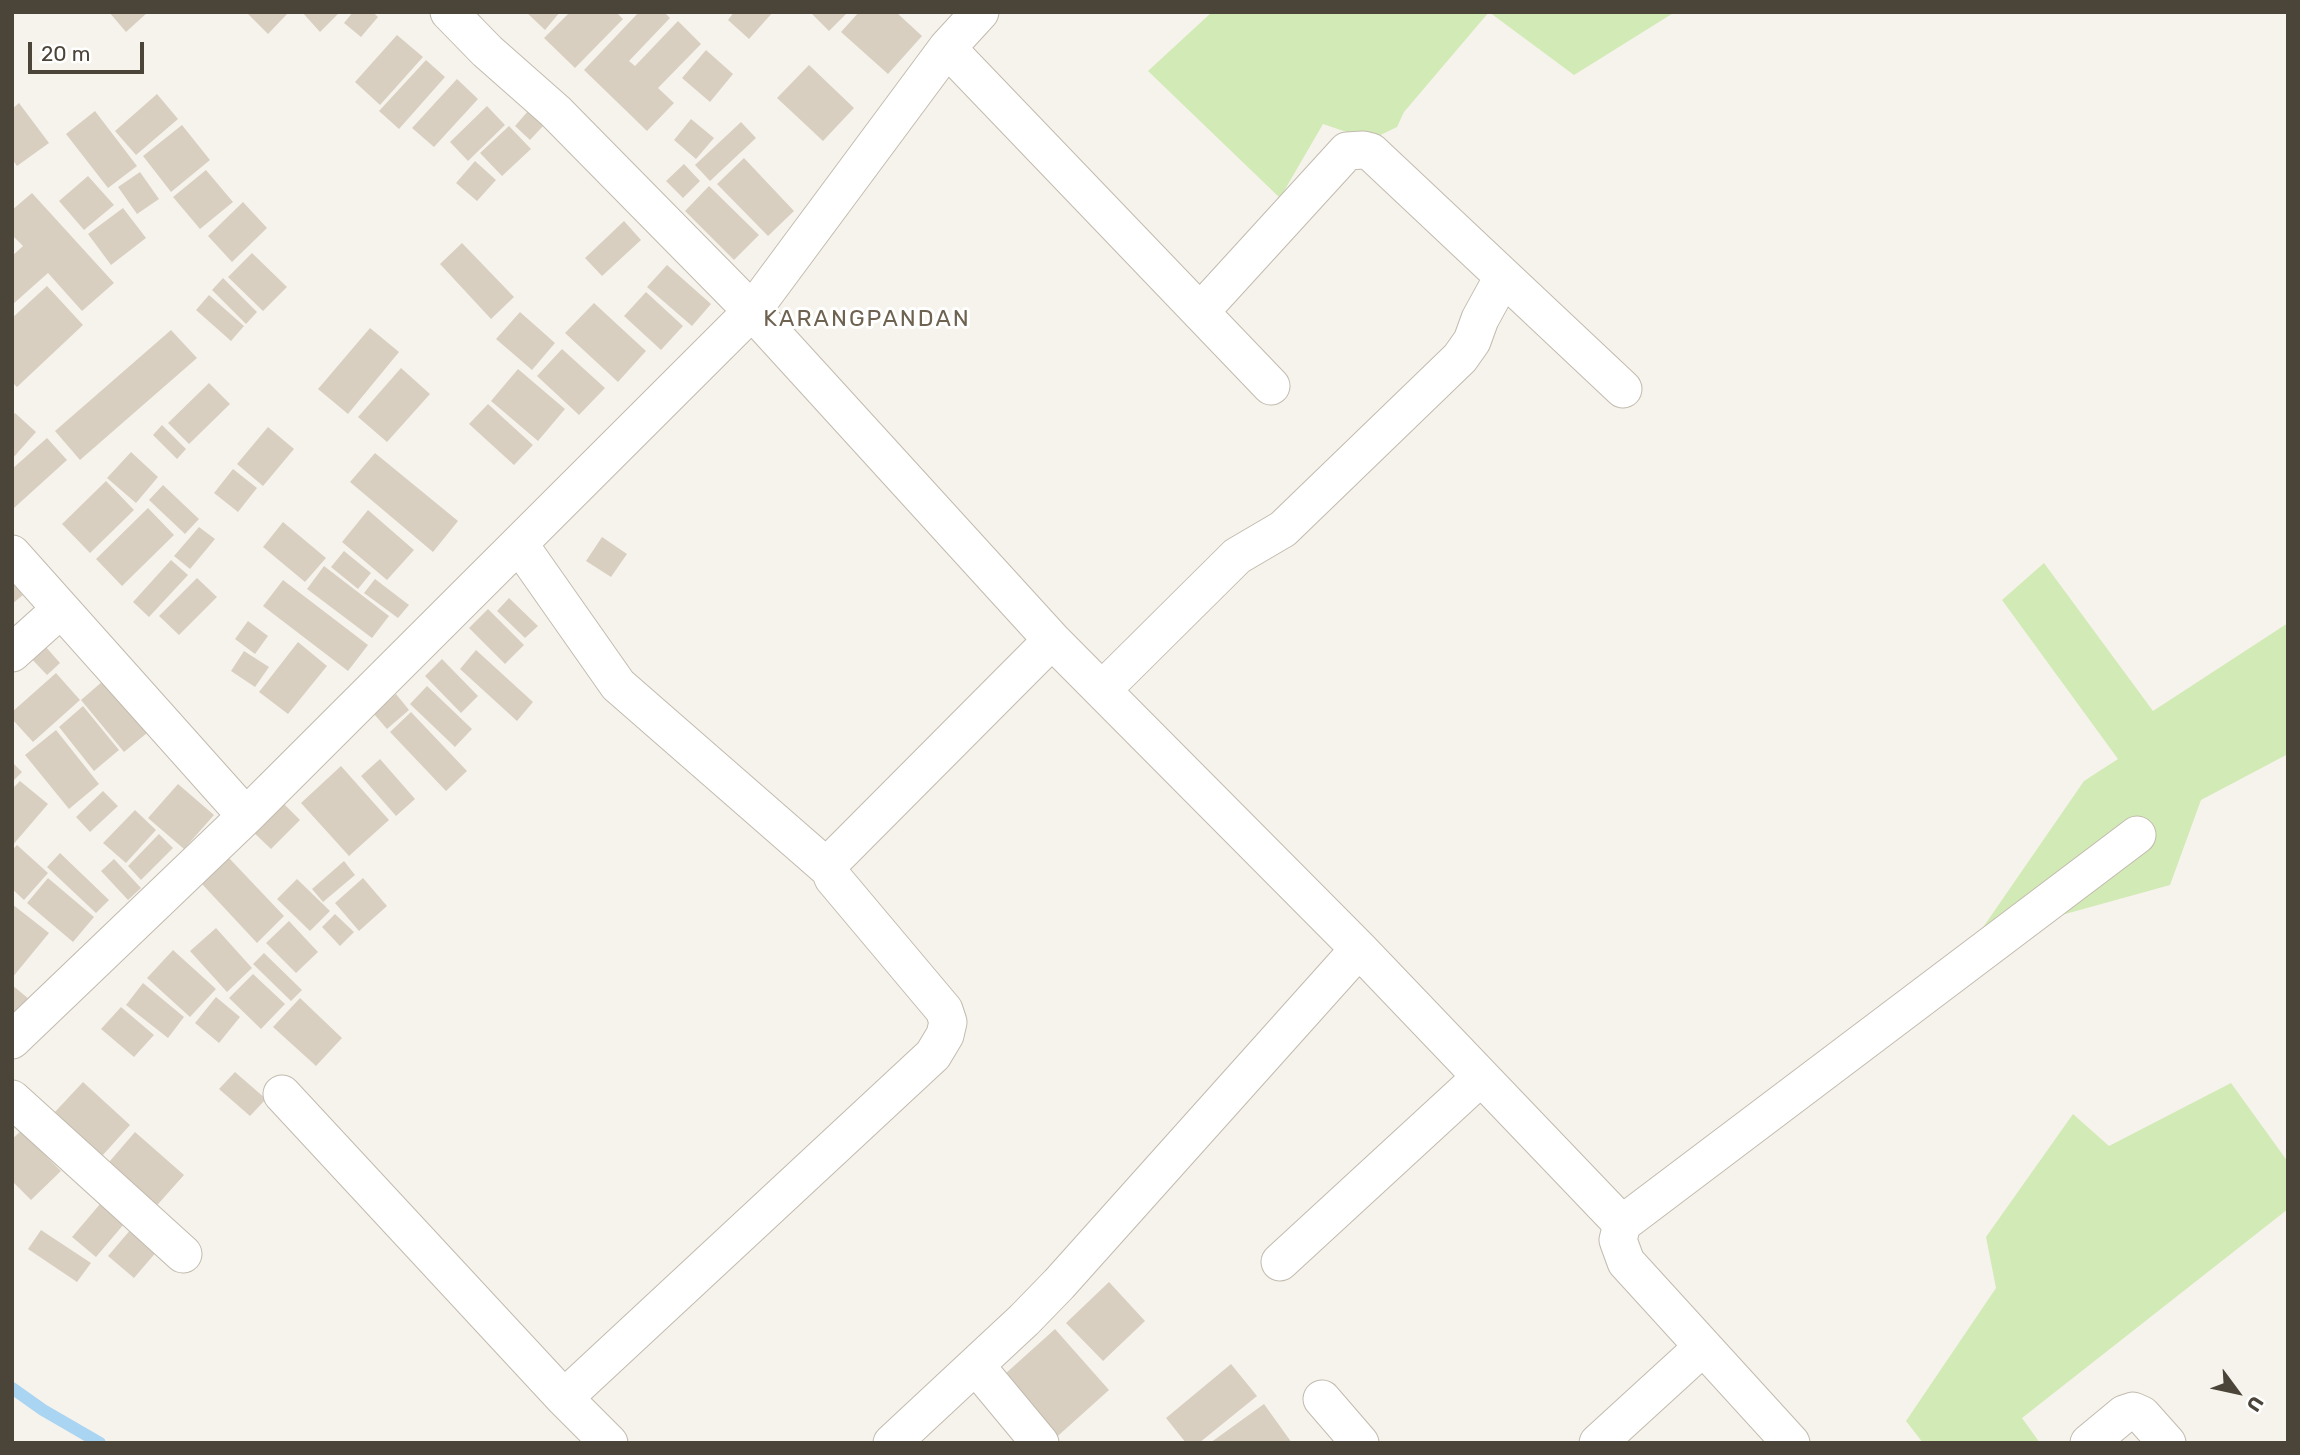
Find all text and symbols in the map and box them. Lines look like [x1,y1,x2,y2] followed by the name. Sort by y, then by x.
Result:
[32,28,147,72] scale bar
[41,41,90,66] text: 20 m
[765,305,969,333] district label: KARANGPANDAN
[2202,1357,2272,1427] north arrow
[2242,1392,2268,1416] text: U

